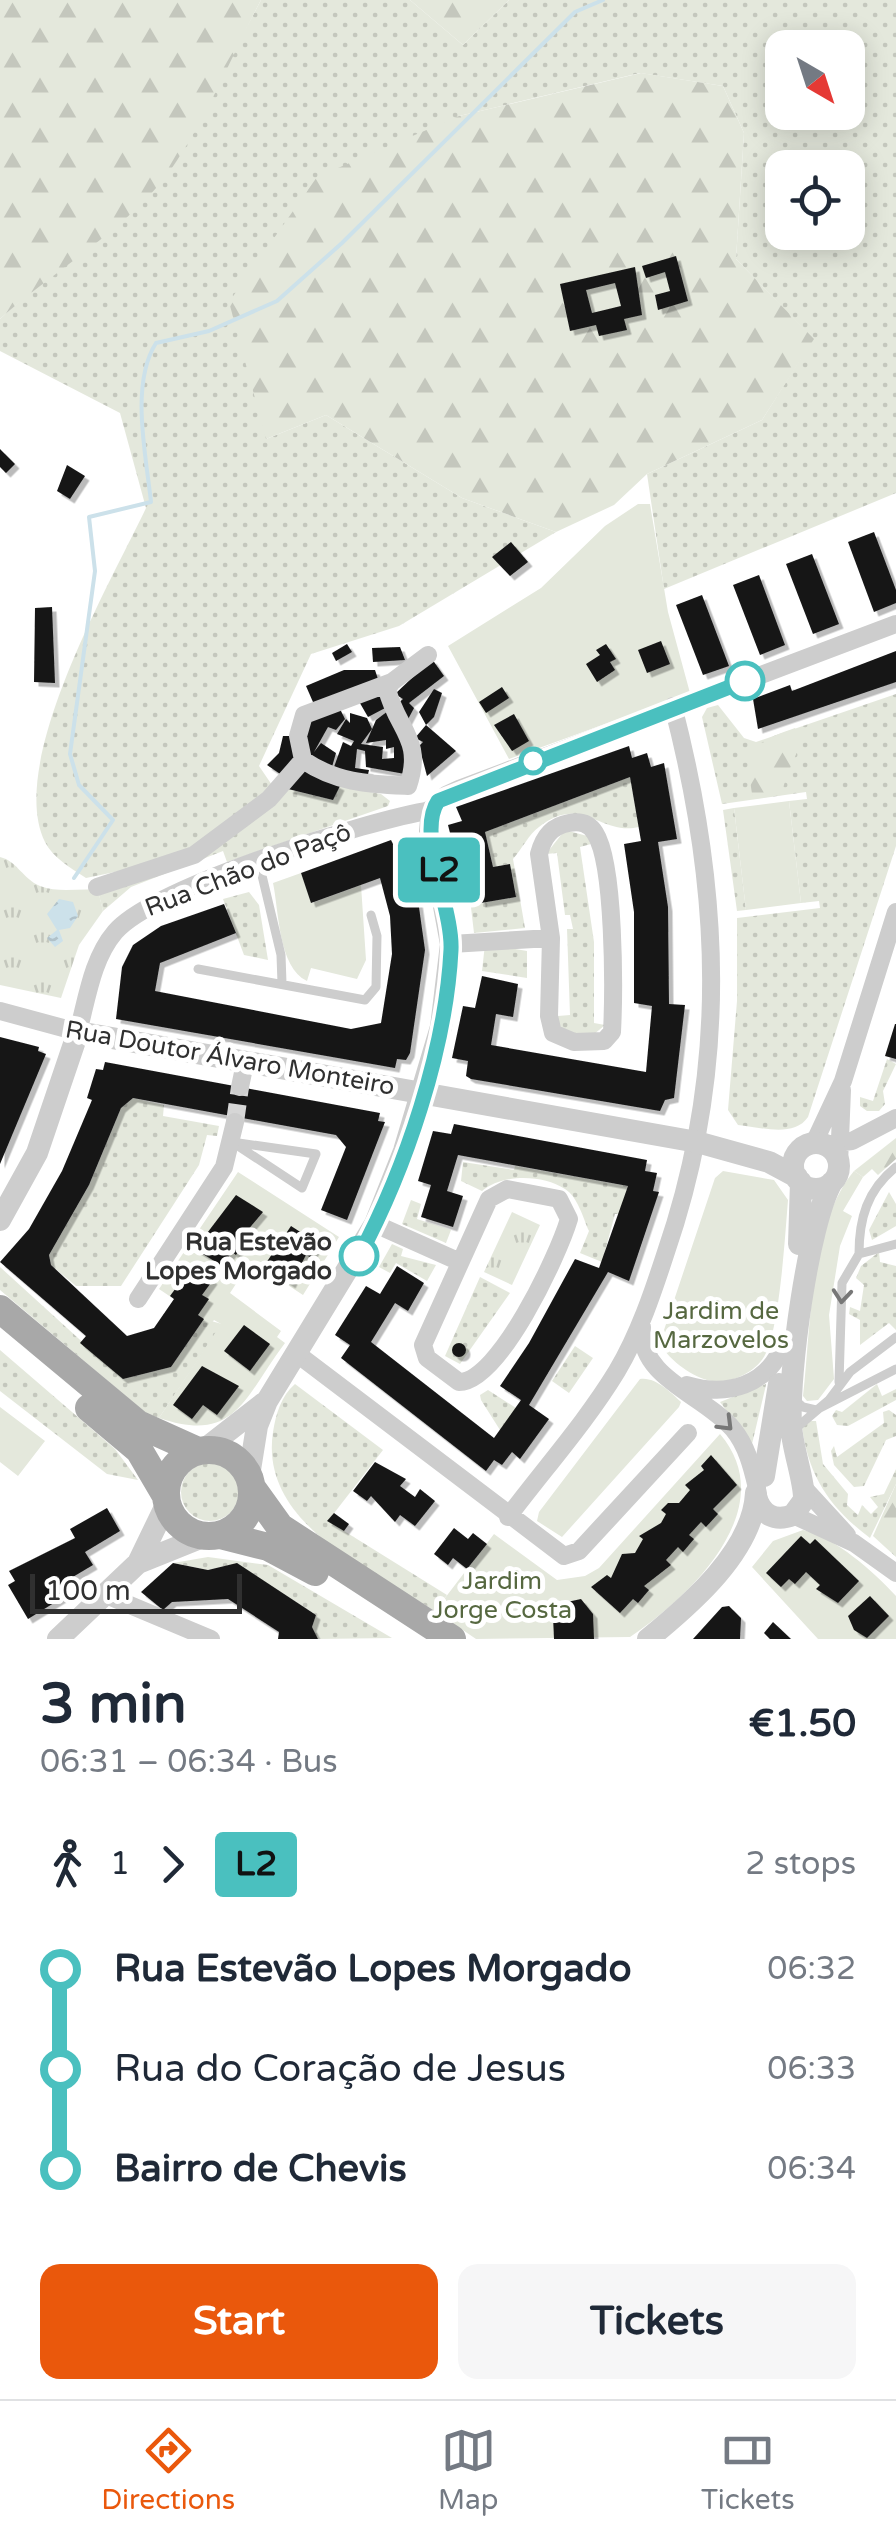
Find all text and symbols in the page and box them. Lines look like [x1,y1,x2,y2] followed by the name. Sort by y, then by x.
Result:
[765,30,865,130] north arrow
[765,30,865,250] map controls
[765,150,865,250] button: locate
[726,662,764,700] unlabelled marker
[520,748,546,774] unlabelled marker
[141,817,355,923] street label: Rua Chão do Paçô
[394,838,484,902] line badge: L2
[418,849,460,891] text: L2
[63,1014,397,1102] street label: Rua Doutor Álvaro Monteiro
[145,1227,332,1286] place label: Rua Estevão Lopes Morgado
[340,1237,378,1275] marker: Rua Estevão Lopes Morgado
[832,1288,853,1304] one-way arrow
[653,1296,789,1355] park label: Jardim de Marzovelos
[715,1412,733,1430] one-way arrow
[432,1566,572,1625] park label: Jardim Jorge Costa
[30,1569,242,1614] scale bar
[45,1574,131,1608] text: 100 m
[40,1672,187,1738] text: 3 min
[749,1701,856,1747] text: €1.50
[40,1743,338,1781] text: 06:31 – 06:34 · Bus
[40,1837,95,1892] icon: walk
[145,1837,200,1892] icon: forward
[235,1843,277,1885] text: L2
[110,1845,130,1883] text: 1
[745,1845,856,1883] text: 2 stops
[114,1946,632,1992] text: Rua Estevão Lopes Morgado
[767,1950,856,1988] text: 06:32
[114,2046,566,2092] text: Rua do Coração de Jesus
[767,2050,856,2088] text: 06:33
[114,2146,407,2192] text: Bairro de Chevis
[767,2150,856,2188] text: 06:34
[40,2264,438,2379] button: Start
[458,2264,856,2379] button: Tickets
[101,2423,235,2517] tab: Directions
[438,2423,498,2517] tab: Map
[701,2423,795,2517] tab: Tickets

